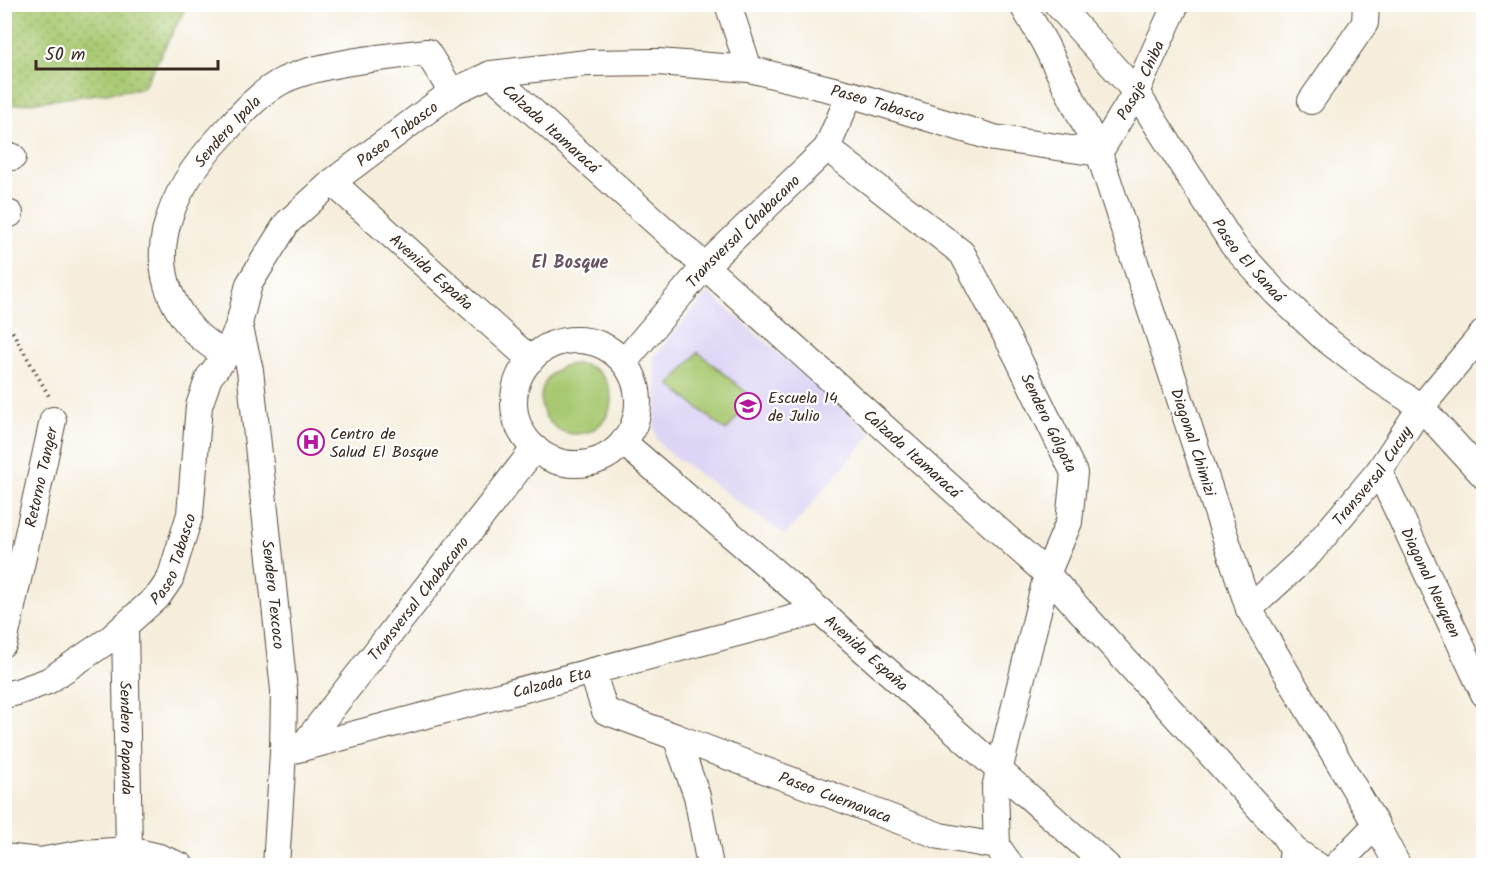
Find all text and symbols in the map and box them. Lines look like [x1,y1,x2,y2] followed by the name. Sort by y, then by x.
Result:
[36,33,218,71] scale bar
[1111,37,1172,125] street label: Pasaje Chiba
[45,41,85,70] text: 50 m
[496,79,606,181] street label: Calzada Itamaracá
[828,79,927,130] street label: Paseo Tabasco
[189,90,267,173] street label: Sendero Ipala
[351,95,444,174] street label: Paseo Tabasco
[680,169,807,294] street label: Transversal Chabacano
[1205,214,1291,310] street label: Paseo El Sanaá
[383,228,478,317] street label: Avenida España
[532,249,608,278] district label: El Bosque
[1013,369,1083,477] street label: Sendero Gólgota
[1163,385,1222,501] street label: Diagonal Chimizi
[768,386,838,429] place label: Escuela 14 de Julio
[733,391,763,421] school or university icon: Escuela 14 de Julio
[857,404,967,506] street label: Calzada Itamaracá
[1327,421,1420,532] street label: Transversal Cucuy
[330,422,438,465] place label: Centro de Salud El Bosque
[19,423,65,530] street label: Retorno Tanger
[296,427,326,457] hospital icon: Centro de Salud El Bosque
[145,511,203,612] street label: Paseo Tabasco
[1393,523,1467,642] street label: Diagonal Neuquen
[362,531,476,667] street label: Transversal Chabacano
[254,539,291,650] street label: Sendero Texcoco
[818,609,913,698] street label: Avenida España
[510,661,594,706] street label: Calzada Eta
[112,681,139,795] street label: Sendero Papanda
[775,766,895,831] street label: Paseo Cuernavaca

